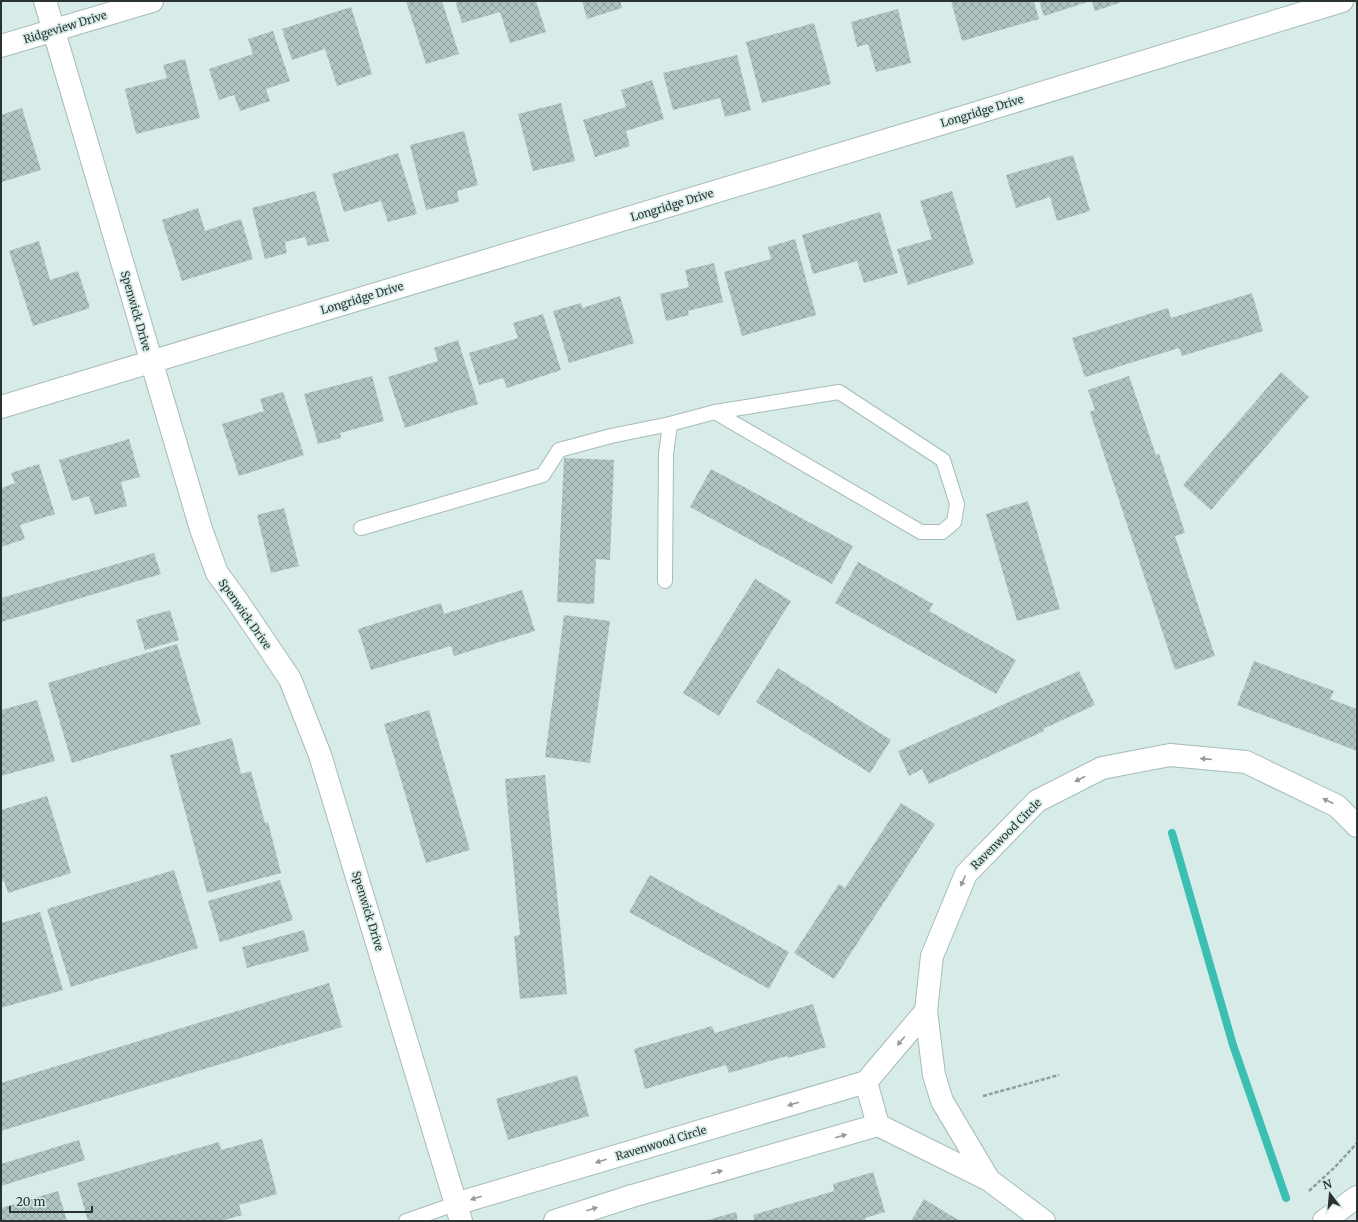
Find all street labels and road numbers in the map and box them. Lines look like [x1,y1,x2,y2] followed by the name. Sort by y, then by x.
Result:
[22,8,109,46] street label: Ridgeview Drive
[939,92,1025,130] street label: Longridge Drive
[629,186,715,224] street label: Longridge Drive
[118,269,154,353] street label: Spenwick Drive
[319,279,405,317] street label: Longridge Drive
[216,576,275,652] street label: Spenwick Drive
[968,796,1044,872] street label: Ravenwood Circle
[349,869,387,953] street label: Spenwick Drive
[614,1122,708,1163] street label: Ravenwood Circle

